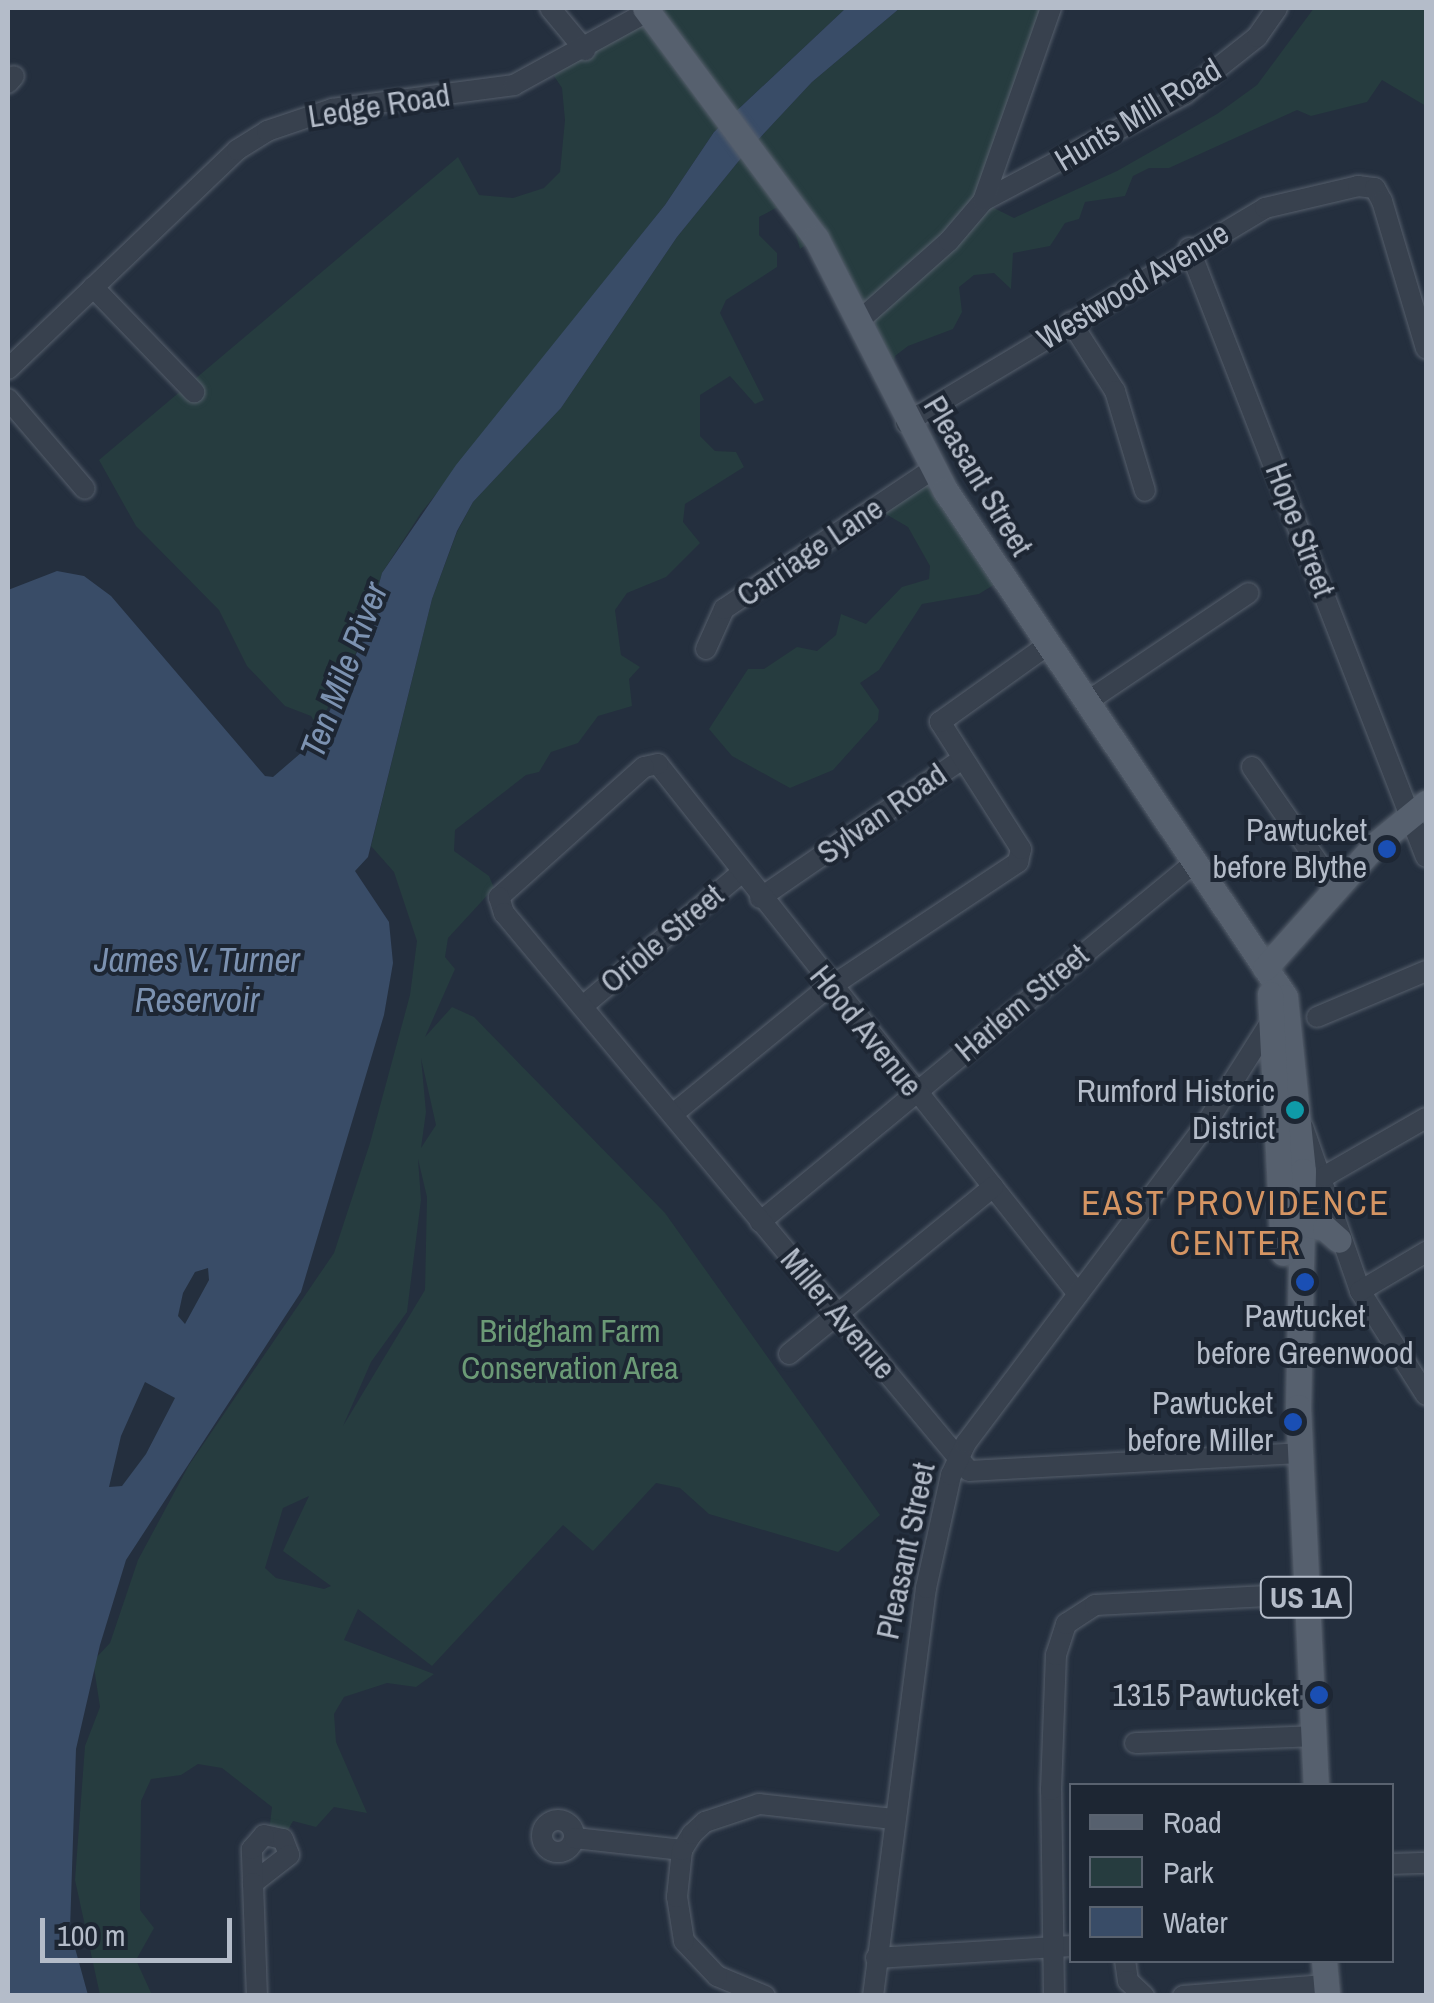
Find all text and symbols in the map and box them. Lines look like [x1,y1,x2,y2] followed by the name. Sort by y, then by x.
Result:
[1048,50,1228,180] street label: Hunts Mill Road
[305,76,453,136] street label: Ledge Road
[1030,213,1236,359] street label: Westwood Avenue
[915,389,1041,563] street label: Pleasant Street
[1257,458,1343,602] street label: Hope Street
[730,489,890,615] street label: Carriage Lane
[291,576,397,764] water label: Ten Mile River
[810,756,954,872] street label: Sylvan Road
[1212,812,1367,887] place label: Pawtucket before Blythe
[1376,838,1398,860] marker: Pawtucket before Blythe
[593,876,731,1002] street label: Oriole Street
[948,936,1096,1070] street label: Harlem Street
[94,939,300,1021] water label: James V. Turner Reservoir
[801,957,931,1105] street label: Hood Avenue
[1077,1073,1275,1148] place label: Rumford Historic District
[1284,1099,1306,1121] marker: Rumford Historic District
[1081,1182,1391,1264] district label: EAST PROVIDENCE CENTER
[772,1240,904,1388] street label: Miller Avenue
[1294,1271,1316,1293] marker: Pawtucket before Greenwood
[1196,1298,1414,1373] place label: Pawtucket before Greenwood
[461,1313,679,1388] park label: Bridgham Farm Conservation Area
[1127,1385,1273,1460] place label: Pawtucket before Miller
[1282,1411,1304,1433] marker: Pawtucket before Miller
[869,1459,943,1643] street label: Pleasant Street
[1258,1572,1354,1622] road number: US 1A
[1112,1676,1299,1714] place label: 1315 Pawtucket
[1308,1684,1330,1706] marker: 1315 Pawtucket
[1069,1783,1394,1963] legend
[1163,1802,1222,1842] text: Road
[1163,1852,1214,1892] text: Park
[45,1898,238,1960] scale bar
[1163,1902,1228,1942] text: Water
[57,1915,125,1955] text: 100 m

